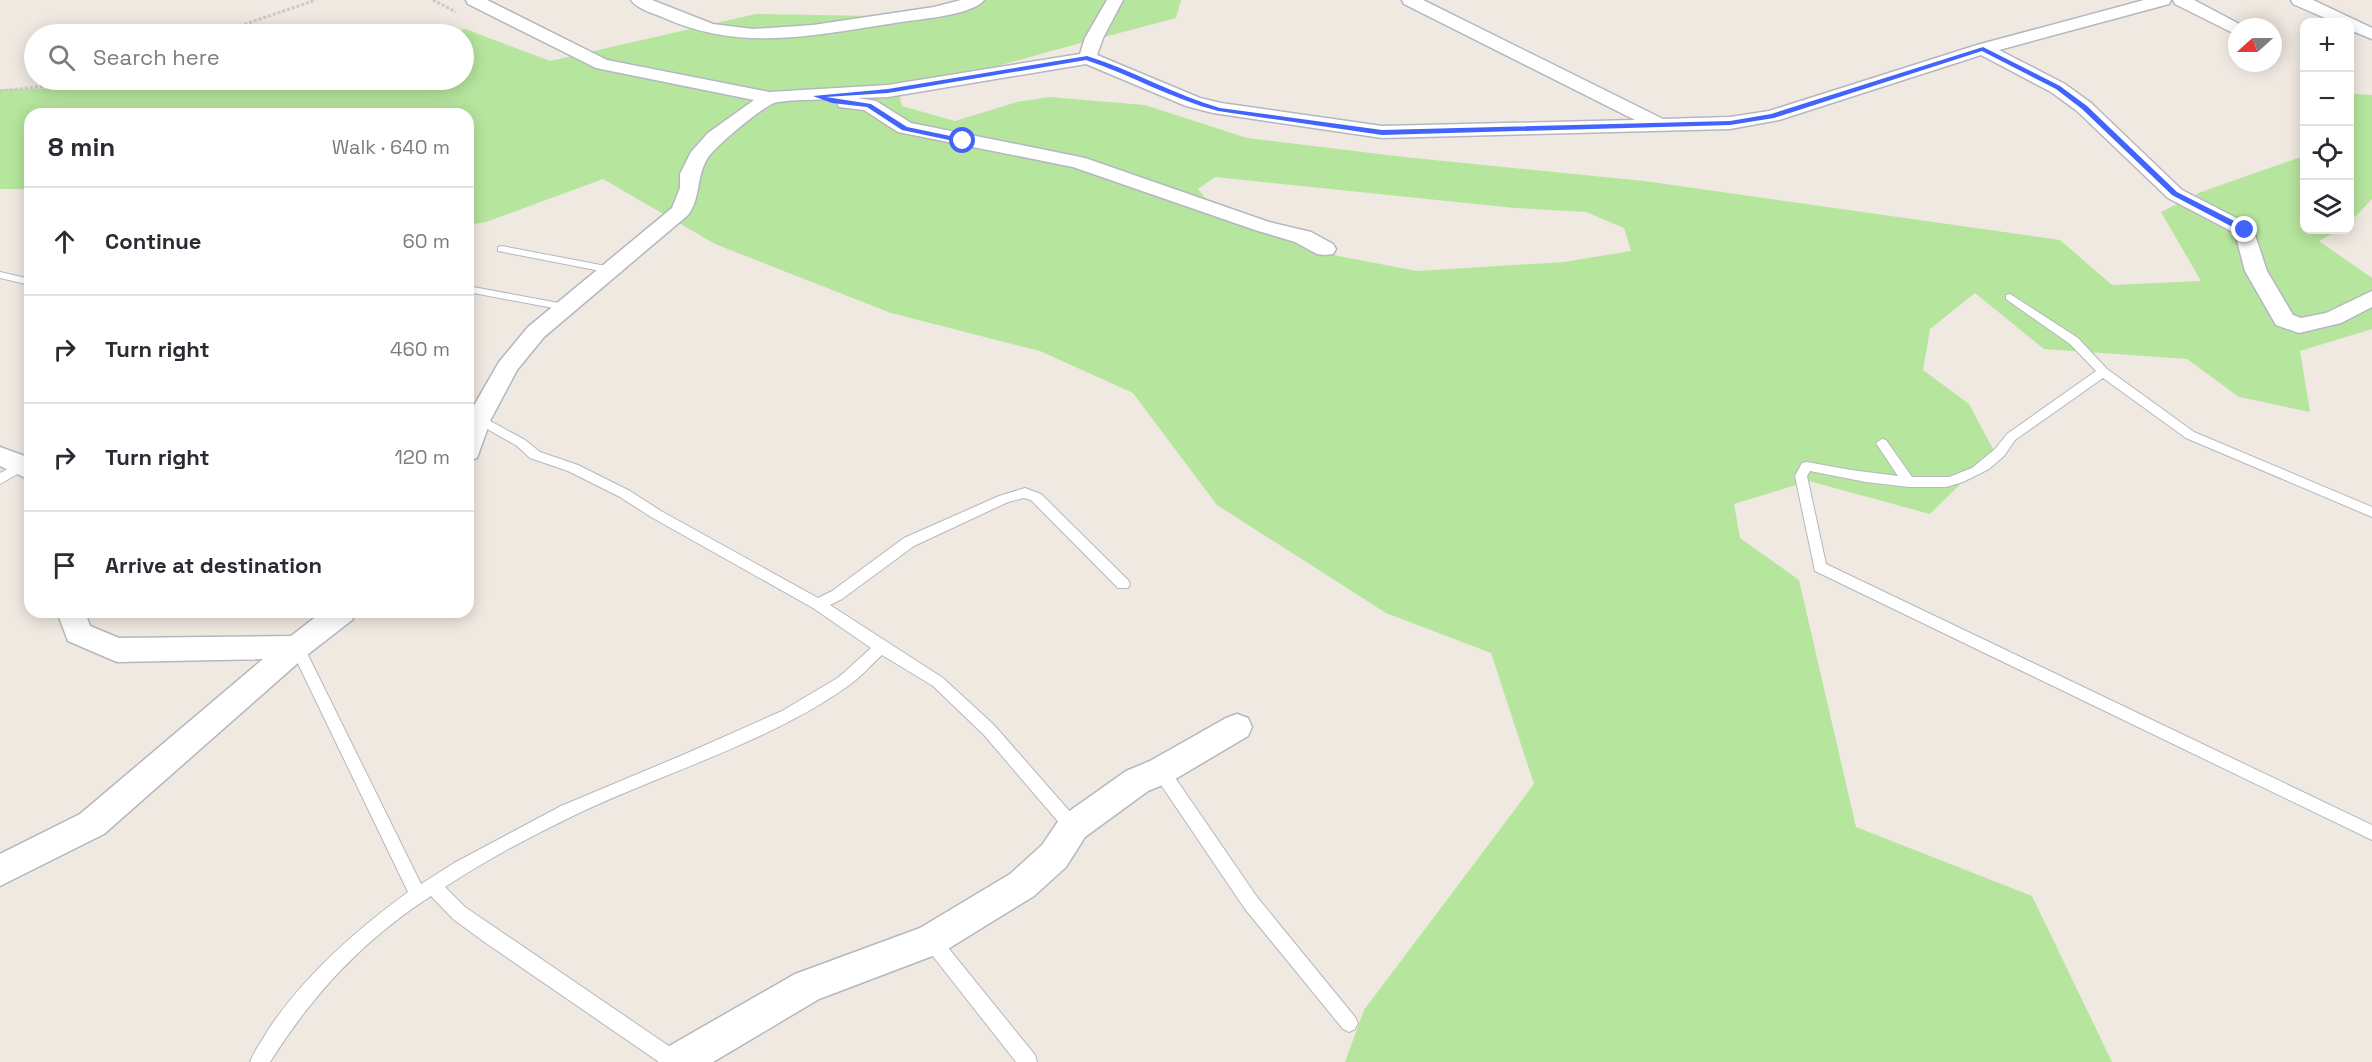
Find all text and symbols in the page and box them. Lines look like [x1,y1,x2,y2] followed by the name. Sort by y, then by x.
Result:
[2228,18,2282,72] north arrow
[2300,18,2354,234] map controls
[2300,18,2354,72] button: +
[24,24,474,90] search box
[45,41,78,74] icon: search
[93,43,220,71] text: Search here
[2300,72,2354,126] button: −
[2300,126,2354,180] button: locate
[949,127,975,153] route start
[48,130,115,164] text: 8 min
[332,134,450,160] text: Walk · 640 m
[2300,180,2354,234] button: layers
[2231,216,2257,242] route end
[48,225,81,258] icon: ahead
[105,227,201,255] text: Continue
[403,228,450,254] text: 60 m
[48,333,81,366] icon: right
[105,335,210,363] text: Turn right
[390,336,450,362] text: 460 m
[48,441,81,474] icon: right
[105,443,210,471] text: Turn right
[394,444,450,470] text: 120 m
[48,549,81,582] icon: arrive
[105,551,322,579] text: Arrive at destination

